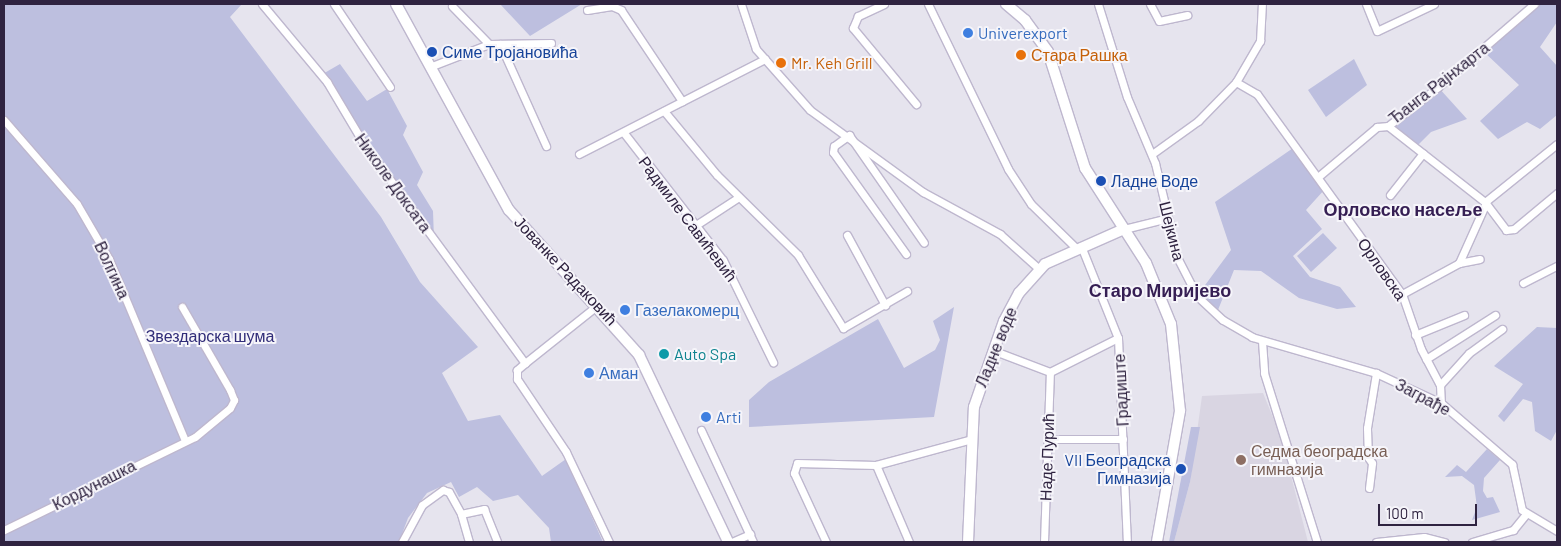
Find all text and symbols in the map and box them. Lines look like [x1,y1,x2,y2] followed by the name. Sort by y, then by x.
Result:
[978,23,1068,43] place label: Univerexport
[962,27,974,39] marker: Univerexport
[1385,38,1493,128] street label: Ђанга Рајнхарта
[442,42,578,62] place label: Симе Тројановића
[1031,45,1128,65] place label: Стара Рашка
[426,46,438,58] marker: Симе Тројановића
[1015,49,1027,61] marker: Стара Рашка
[791,53,872,73] place label: Mr. Keh Grill
[775,57,787,69] marker: Mr. Keh Grill
[351,130,435,236] street label: Николе Доксата
[635,153,741,285] street label: Радмиле Савићевић
[1111,171,1198,191] place label: Ладне Воде
[1095,175,1107,187] marker: Ладне Воде
[1323,198,1483,220] district label: Орловско насеље
[1155,199,1189,263] street label: Шејкина
[511,213,621,329] street label: Јованке Радаковић
[1354,234,1410,304] street label: Орловска
[90,238,134,302] street label: Волгина
[1089,279,1231,301] district label: Старо Миријево
[635,300,739,320] place label: Газелакомерц
[619,304,631,316] marker: Газелакомерц
[971,304,1021,390] street label: Ладне воде
[146,326,274,346] park label: Звездарска шума
[674,344,736,364] place label: Auto Spa
[658,348,670,360] marker: Auto Spa
[1110,353,1132,427] street label: Градиште
[599,363,638,383] place label: Аман
[583,367,595,379] marker: Аман
[1392,374,1454,420] street label: Заграђе
[716,407,742,427] place label: Arti
[700,411,712,423] marker: Arti
[1036,413,1058,501] street label: Наде Пурић
[1251,441,1388,479] place label: Седма београдска гимназија
[1065,450,1171,488] place label: VII Београдска Гимназија
[1235,454,1247,466] marker: Седма београдска гимназија
[49,456,139,514] street label: Кордунашка
[1175,463,1187,475] marker: VII Београдска Гимназија
[1381,494,1480,526] scale bar
[1386,504,1424,522] text: 100 m

